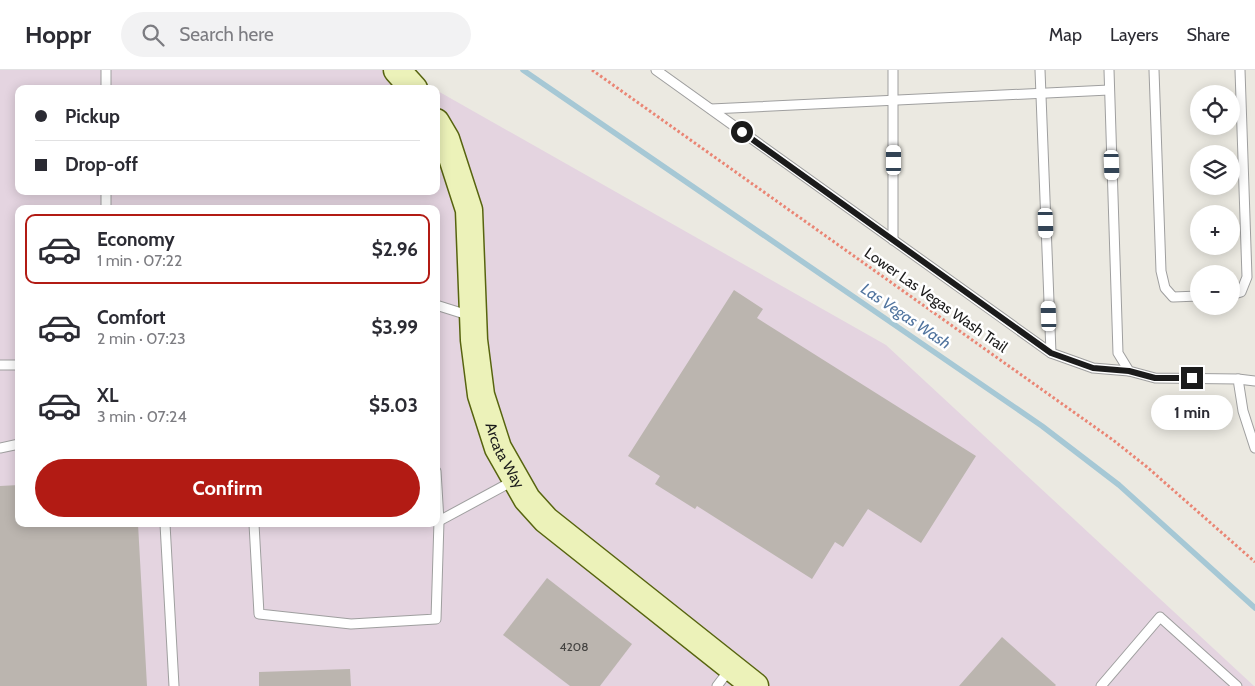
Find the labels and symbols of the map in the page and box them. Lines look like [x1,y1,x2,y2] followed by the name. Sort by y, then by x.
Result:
[731,121,753,143] route start
[886,145,901,175] car
[1103,150,1120,180] car
[1037,208,1054,238] car
[861,244,1011,356] street label: Lower Las Vegas Wash Trail
[858,279,954,353] water label: Las Vegas Wash
[1040,301,1057,331] car
[1181,367,1203,389] route end
[1151,396,1233,430] callout: 1 min
[481,420,528,492] street label: Arcata Way
[560,639,588,654] house number: 4208

